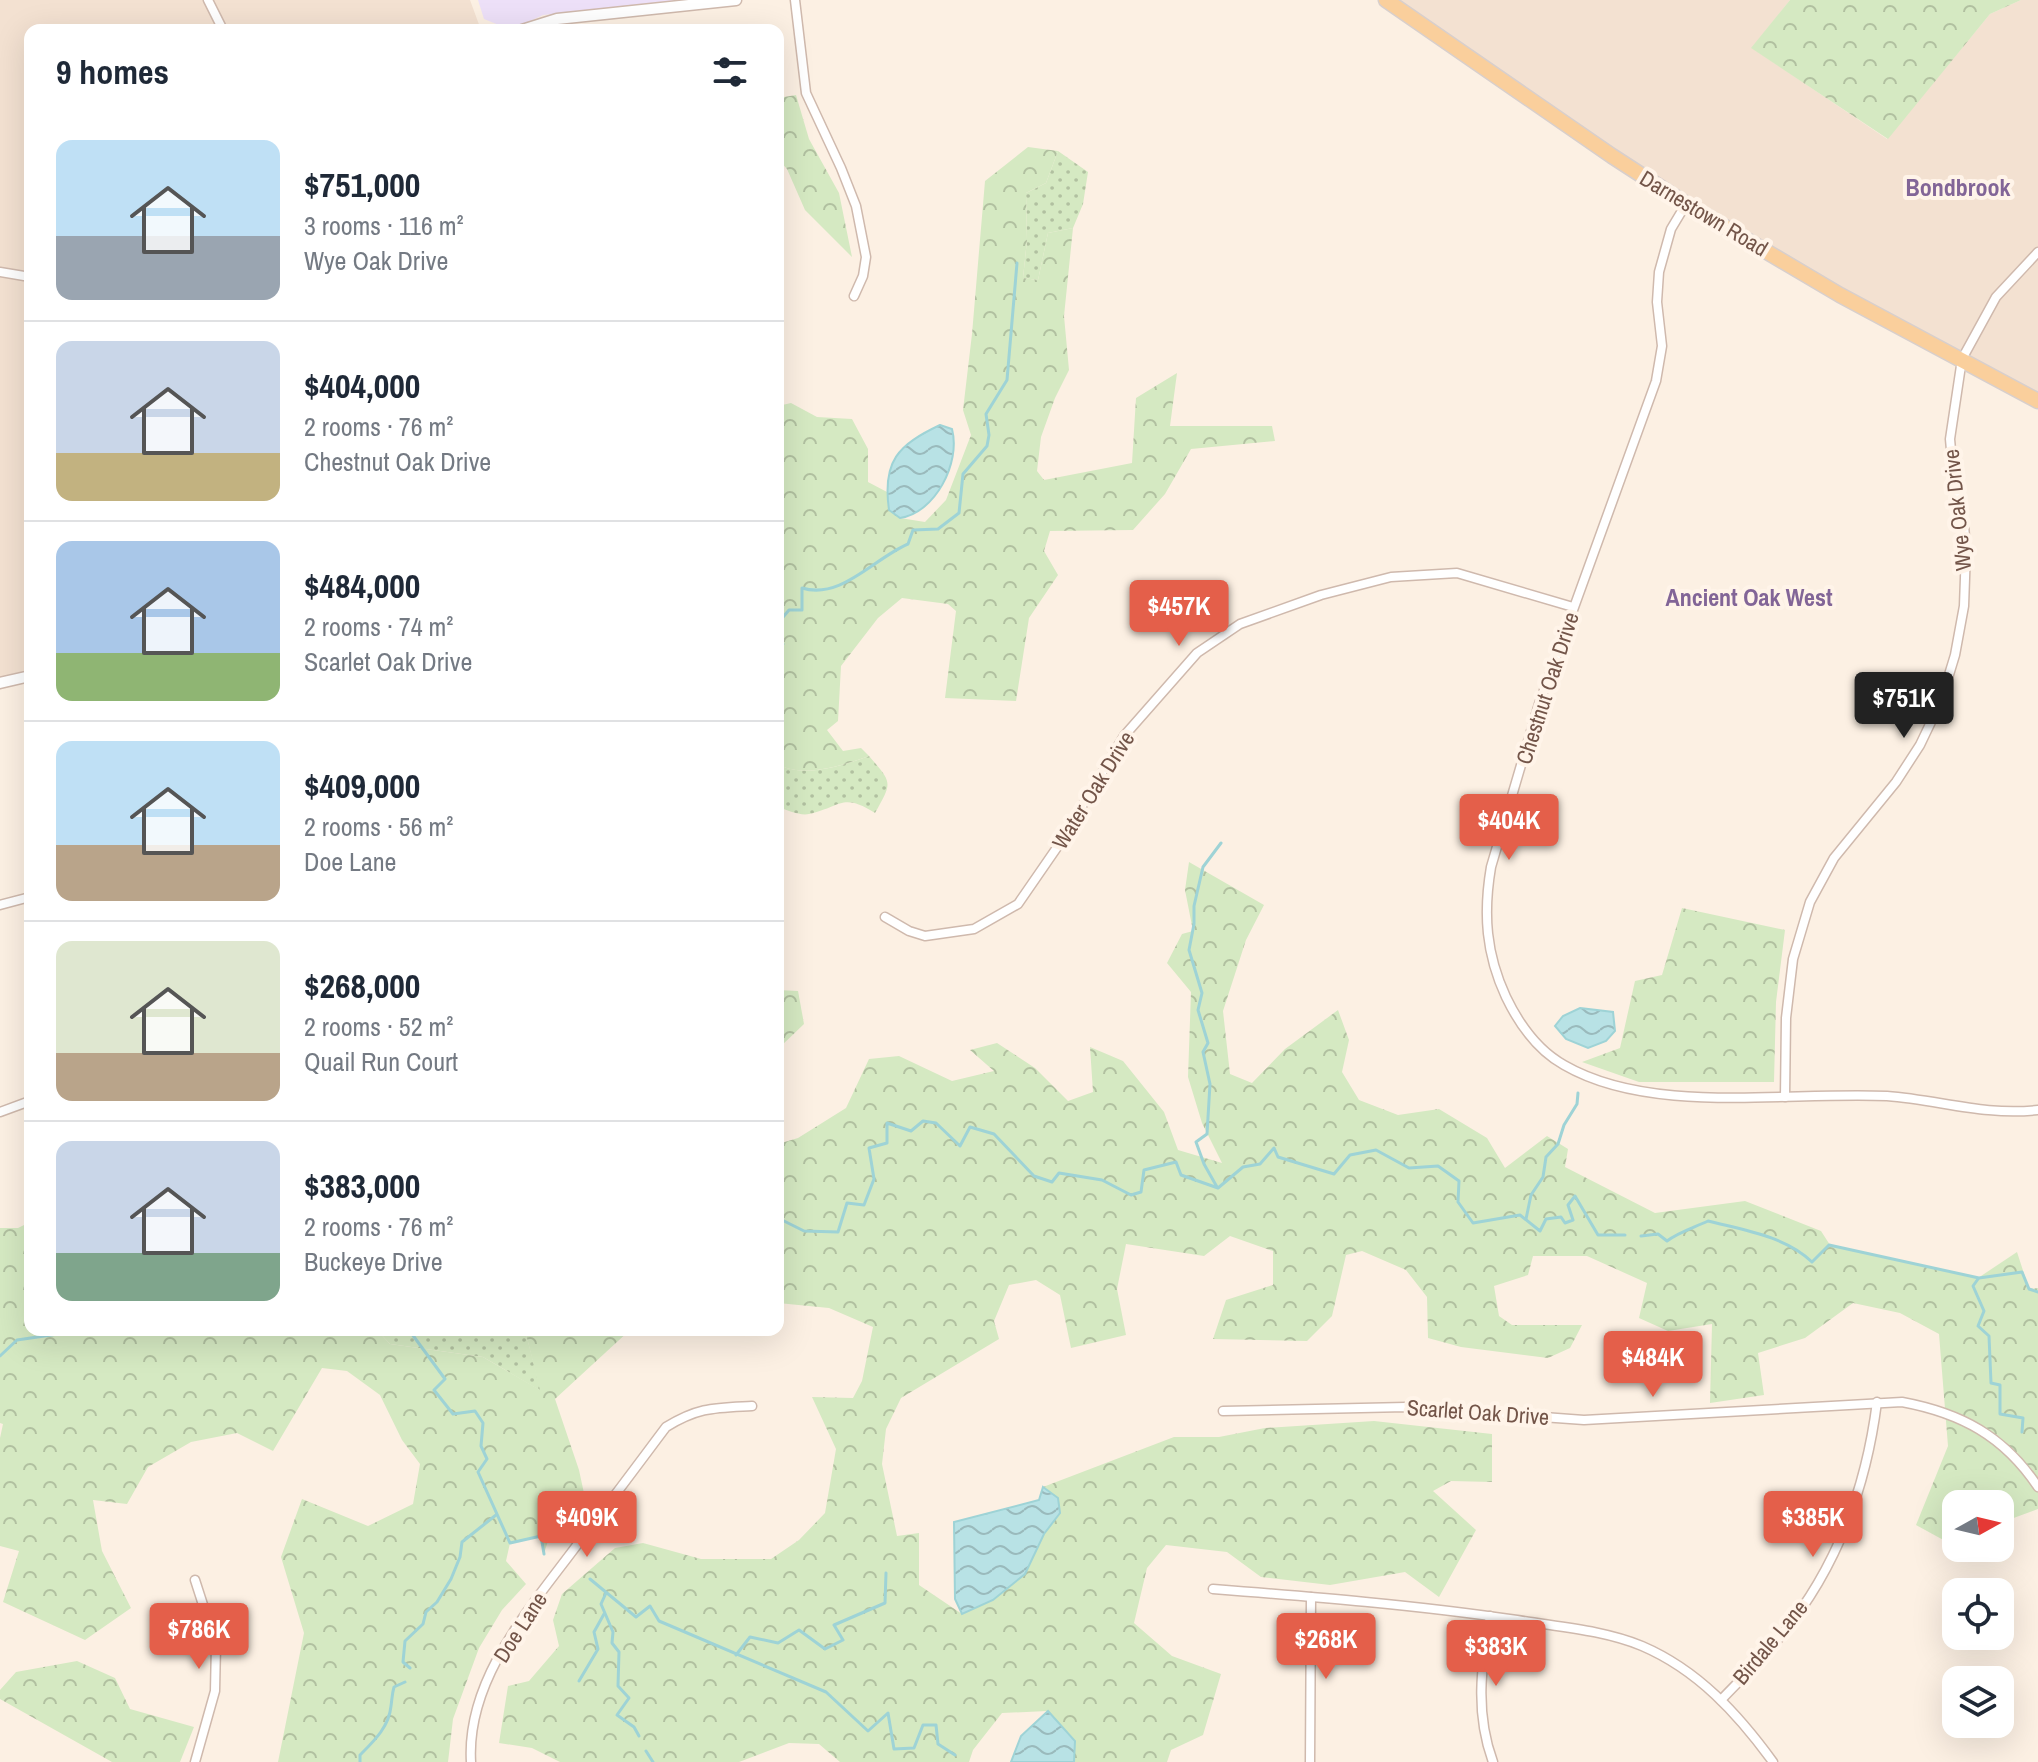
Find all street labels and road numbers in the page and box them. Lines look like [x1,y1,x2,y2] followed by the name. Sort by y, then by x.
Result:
[1634,163,1774,263] street label: Darnestown Road
[1936,448,1978,572] street label: Wye Oak Drive
[1508,608,1586,768] street label: Chestnut Oak Drive
[1045,725,1141,855] street label: Water Oak Drive
[1406,1392,1550,1432] street label: Scarlet Oak Drive
[486,1586,554,1668] street label: Doe Lane
[1726,1593,1814,1691] street label: Birdale Lane

